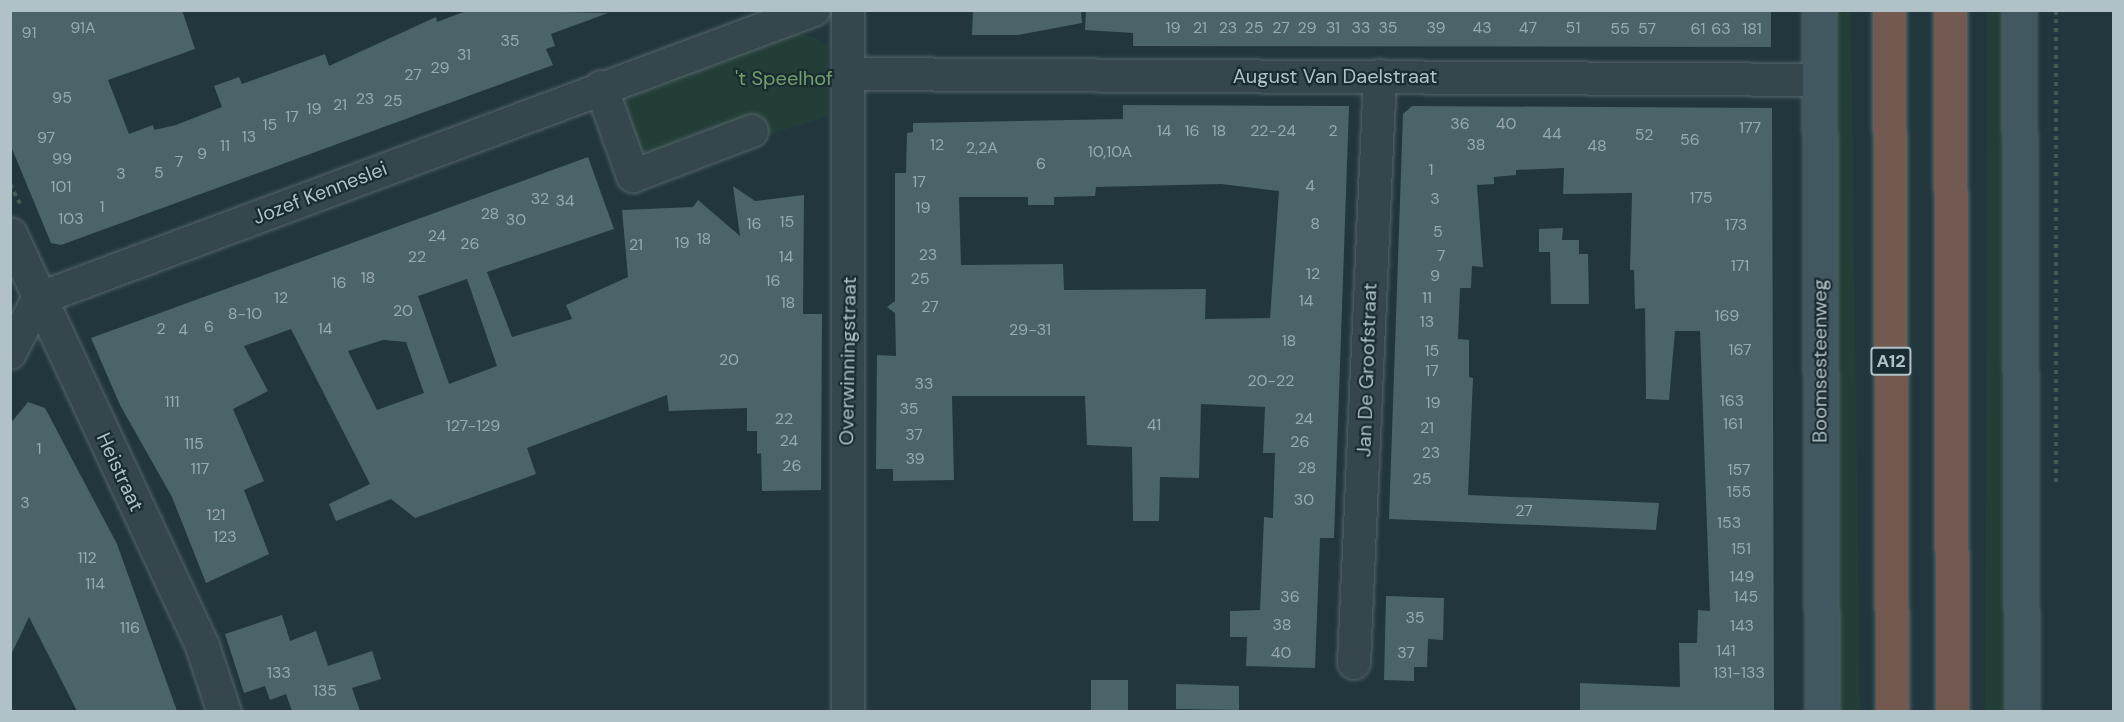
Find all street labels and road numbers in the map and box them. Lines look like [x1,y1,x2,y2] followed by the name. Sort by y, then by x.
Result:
[1233,64,1437,88] street label: August Van Daelstraat
[249,156,391,230] street label: Jozef Kenneslei
[835,276,861,446] street label: Overwinningstraat
[1808,279,1832,443] street label: Boomsesteenweg
[1352,282,1382,458] street label: Jan De Groofstraat
[1870,346,1912,376] road number: A12
[91,429,149,515] street label: Heistraat

